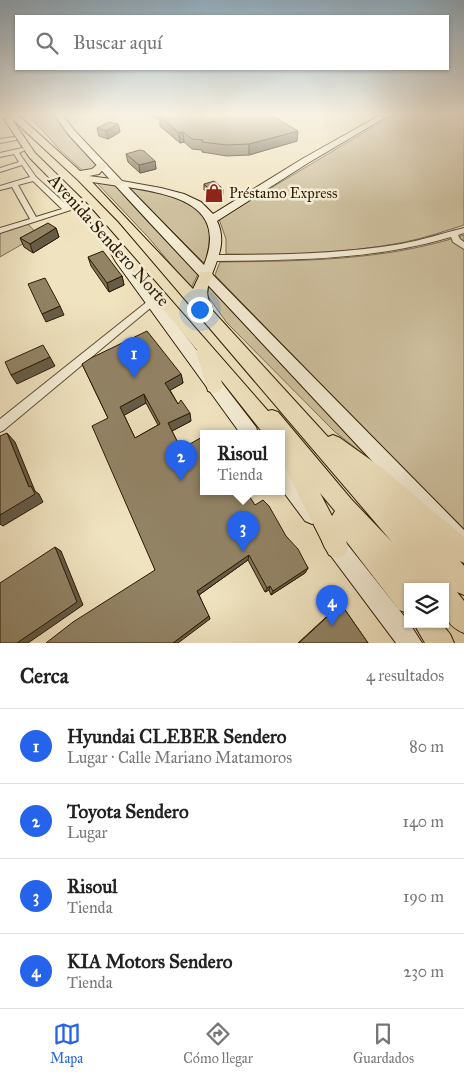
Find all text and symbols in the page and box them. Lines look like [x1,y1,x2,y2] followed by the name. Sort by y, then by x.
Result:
[15,15,449,70] search box
[33,29,61,57] icon: search
[73,31,162,54] text: Buscar aquí
[43,168,174,311] street label: Avenida Sendero Norte
[203,182,225,204] shop icon: Préstamo Express
[229,184,337,202] place label: Préstamo Express
[187,297,213,323] your location
[118,337,150,378] pin: 1
[200,430,285,495] popup
[165,440,197,481] pin: 2
[217,442,268,465] text: Risoul
[217,465,263,484] text: Tienda
[227,511,259,552] pin: 3
[404,583,449,628] map controls
[404,583,449,628] button: layers
[316,585,348,626] pin: 4
[20,663,69,689] text: Cerca
[366,666,444,685] text: 4 resultados
[67,725,287,748] text: Hyundai CLEBER Sendero
[33,737,39,756] text: 1
[409,737,444,756] text: 80 m
[67,748,292,767] text: Lugar · Calle Mariano Matamoros
[67,800,189,823] text: Toyota Sendero
[32,812,40,831] text: 2
[403,812,444,831] text: 140 m
[67,823,108,842] text: Lugar
[67,875,118,898] text: Risoul
[33,887,39,906] text: 3
[403,887,444,906] text: 190 m
[67,898,112,917] text: Tienda
[67,950,232,973] text: KIA Motors Sendero
[32,962,40,981] text: 4
[404,962,444,981] text: 230 m
[67,973,112,992] text: Tienda
[50,1020,83,1067] tab: Mapa
[183,1020,253,1067] tab: Cómo llegar
[353,1020,414,1067] tab: Guardados

